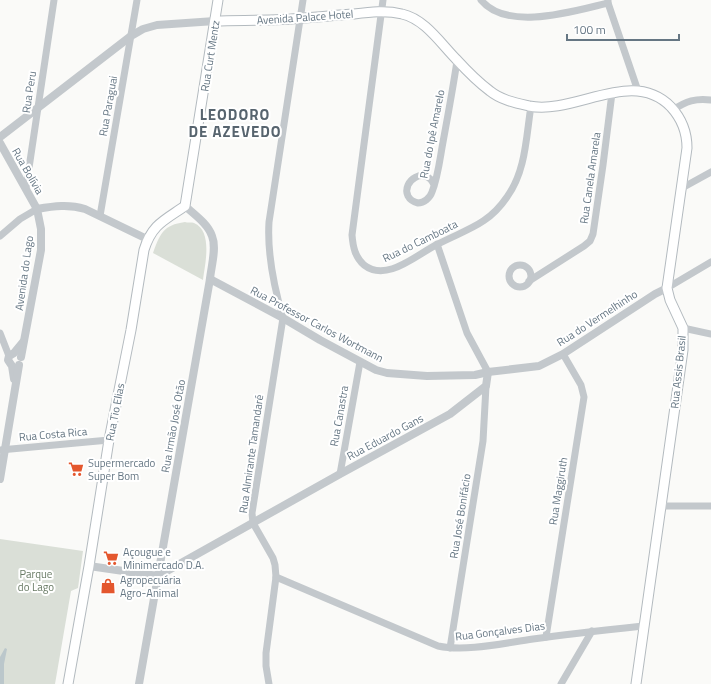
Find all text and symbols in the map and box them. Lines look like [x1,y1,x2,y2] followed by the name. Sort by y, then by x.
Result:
[256,6,354,28] street label: Avenida Palace Hotel
[567,16,679,42] scale bar
[196,19,224,93] street label: Rua Curt Mentz
[573,20,606,39] text: 100 m
[18,70,40,114] street label: Rua Peru
[95,74,121,138] street label: Rua Paraguai
[416,88,448,180] street label: Rua do Ipê Amarelo
[188,103,282,143] district label: LEODORO DE AZEVEDO
[576,131,604,225] street label: Rua Canela Amarela
[8,145,48,198] street label: Rua Bolívia
[380,216,461,266] street label: Rua do Camboata
[11,234,37,311] street label: Avenida do Lago
[248,282,386,366] street label: Rua Professor Carlos Wortmann
[554,286,641,350] street label: Rua do Vermelhinho
[666,335,690,409] street label: Rua Assis Brasil
[157,378,189,474] street label: Rua Irmão José Otão
[102,382,128,442] street label: Rua Tio Elias
[326,384,352,448] street label: Rua Canastra
[235,393,267,514] street label: Rua Almirante Tamandaré
[344,410,426,464] street label: Rua Eduardo Gans
[18,423,88,445] street label: Rua Costa Rica
[88,455,156,484] place label: Supermercado Super Bom
[545,456,571,526] street label: Rua Maggiruth
[67,460,85,478] supermarket icon: Supermercado Super Bom
[445,472,475,560] street label: Rua José Bonifácio
[123,544,204,573] place label: Açougue e Minimercado D.A.
[102,549,120,567] supermarket icon: Açougue e Minimercado D.A.
[18,566,54,595] park label: Parque do Lago
[120,572,181,601] place label: Agropecuária Agro-Animal
[99,577,117,595] shop icon: Agropecuária Agro-Animal
[454,618,546,644] street label: Rua Gonçalves Dias

